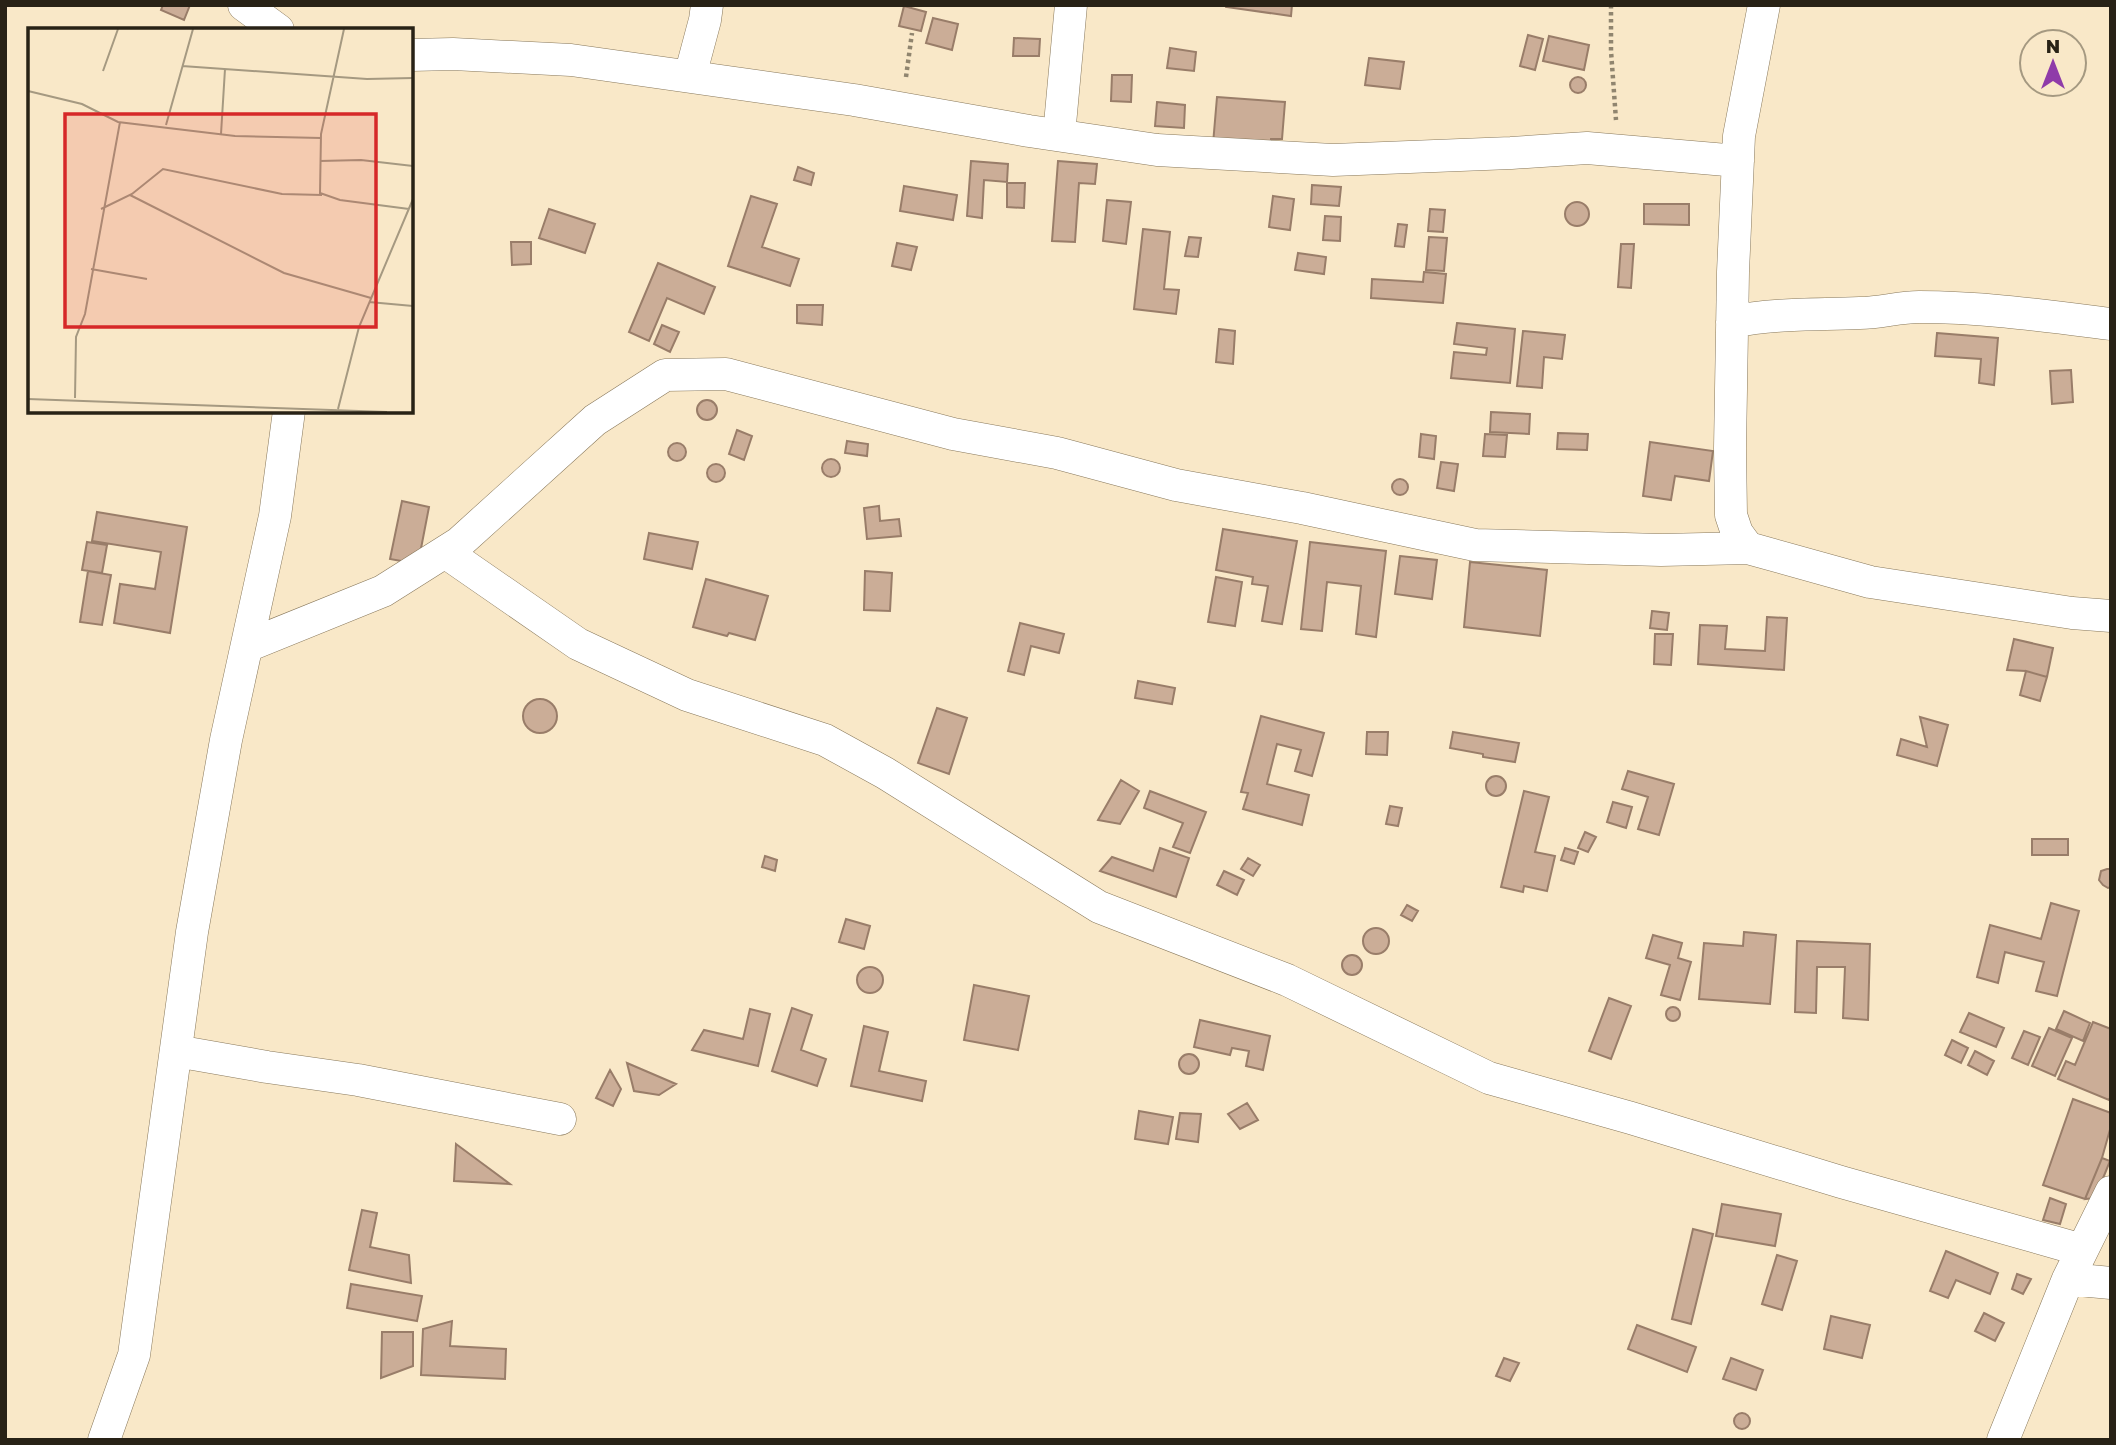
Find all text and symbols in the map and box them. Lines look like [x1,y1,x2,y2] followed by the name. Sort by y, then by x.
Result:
[28,28,413,413] inset map
[2018,28,2088,98] north arrow
[2046,34,2060,57] text: N

